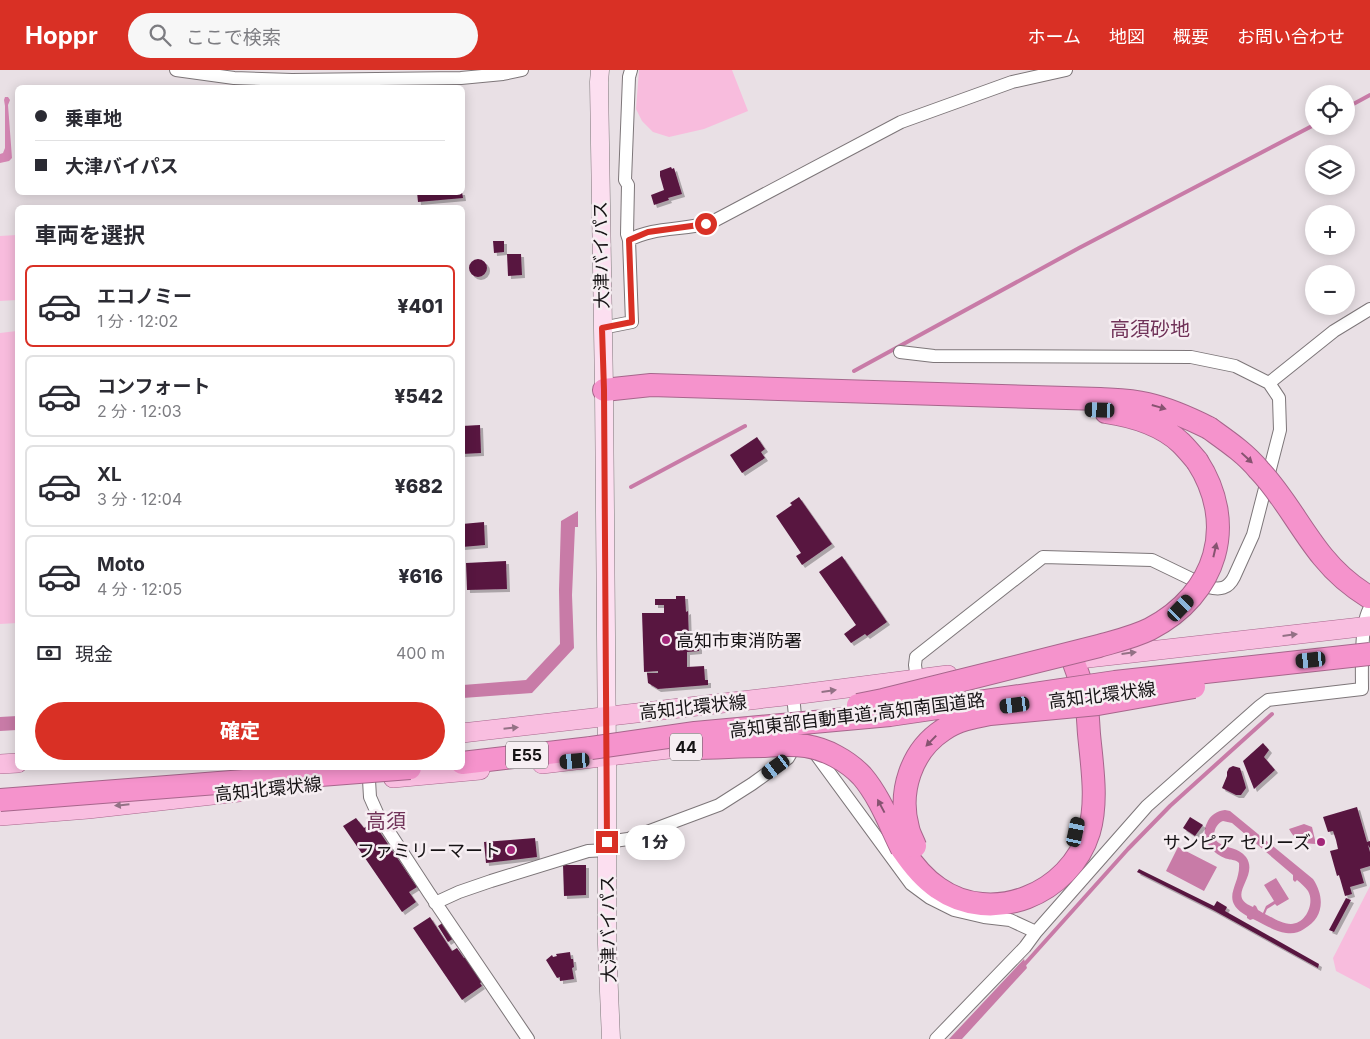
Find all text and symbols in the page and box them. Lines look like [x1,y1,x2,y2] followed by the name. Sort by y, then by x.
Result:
[128,13,478,58] search box
[25,21,98,50] text: Hoppr
[146,21,174,49] icon: search
[186,26,281,49] text: ここで検索
[1028,26,1081,47] text: ホーム
[1109,26,1145,47] text: 地図
[1173,26,1209,47] text: 概要
[1237,26,1345,47] text: お問い合わせ
[1305,85,1355,315] map controls
[1305,85,1355,135] button: locate
[65,107,122,130] text: 乗車地
[1305,145,1355,195] button: layers
[65,155,179,178] text: 大津バイパス
[590,201,612,309] street label: 大津バイパス
[1305,205,1355,255] button: +
[695,213,717,235] route start
[35,222,145,248] text: 車両を選択
[1305,265,1355,315] button: −
[37,284,82,329] icon: car
[97,285,192,308] text: エコノミー
[397,295,443,318] text: ¥401
[97,311,178,331] text: 1 分 · 12:02
[1110,317,1190,341] district label: 高須砂地
[37,374,82,419] icon: car
[97,375,210,398] text: コンフォート
[394,385,443,408] text: ¥542
[97,401,182,421] text: 2 分 · 12:03
[1084,402,1115,418] car
[1151,404,1166,412] one-way arrow
[1241,452,1253,464] one-way arrow
[97,463,122,486] text: XL
[37,464,82,509] icon: car
[395,475,443,498] text: ¥682
[97,489,182,509] text: 3 分 · 12:04
[1211,543,1219,558] one-way arrow
[97,553,145,576] text: Moto
[37,554,82,599] icon: car
[398,565,443,588] text: ¥616
[97,579,182,599] text: 4 分 · 12:05
[1165,592,1196,624] car
[676,630,802,651] place label: 高知市東消防署
[1283,631,1299,639] one-way arrow
[660,634,672,646] marker: 高知市東消防署
[35,639,63,667] icon: cash
[75,643,113,666] text: 現金
[396,643,445,663] text: 400 m
[1121,649,1137,657] one-way arrow
[1295,651,1326,669] car
[1047,678,1157,712] street label: 高知北環状線
[821,687,837,695] one-way arrow
[728,689,986,741] street label: 高知東部自動車道;高知南国道路
[638,691,748,723] street label: 高知北環状線
[999,696,1030,714] car
[35,702,445,760] button: 確定
[503,724,519,732] one-way arrow
[670,734,702,760] road number: 44
[925,734,937,746] one-way arrow
[506,742,548,768] road number: E55
[559,752,590,770] car
[759,752,792,782] car
[213,773,323,805] street label: 高知北環状線
[876,799,885,812] one-way arrow
[114,801,130,809] one-way arrow
[366,809,406,833] district label: 高須
[1065,816,1086,848] car
[624,824,684,860] callout: 1 分
[596,831,618,853] route end
[642,832,668,852] text: 1 分
[1163,832,1311,853] place label: サンピア セリーズ
[1315,836,1327,848] marker: サンピア セリーズ
[357,840,501,861] place label: ファミリーマート
[505,844,517,856] marker: ファミリーマート
[597,875,619,983] street label: 大津バイパス

